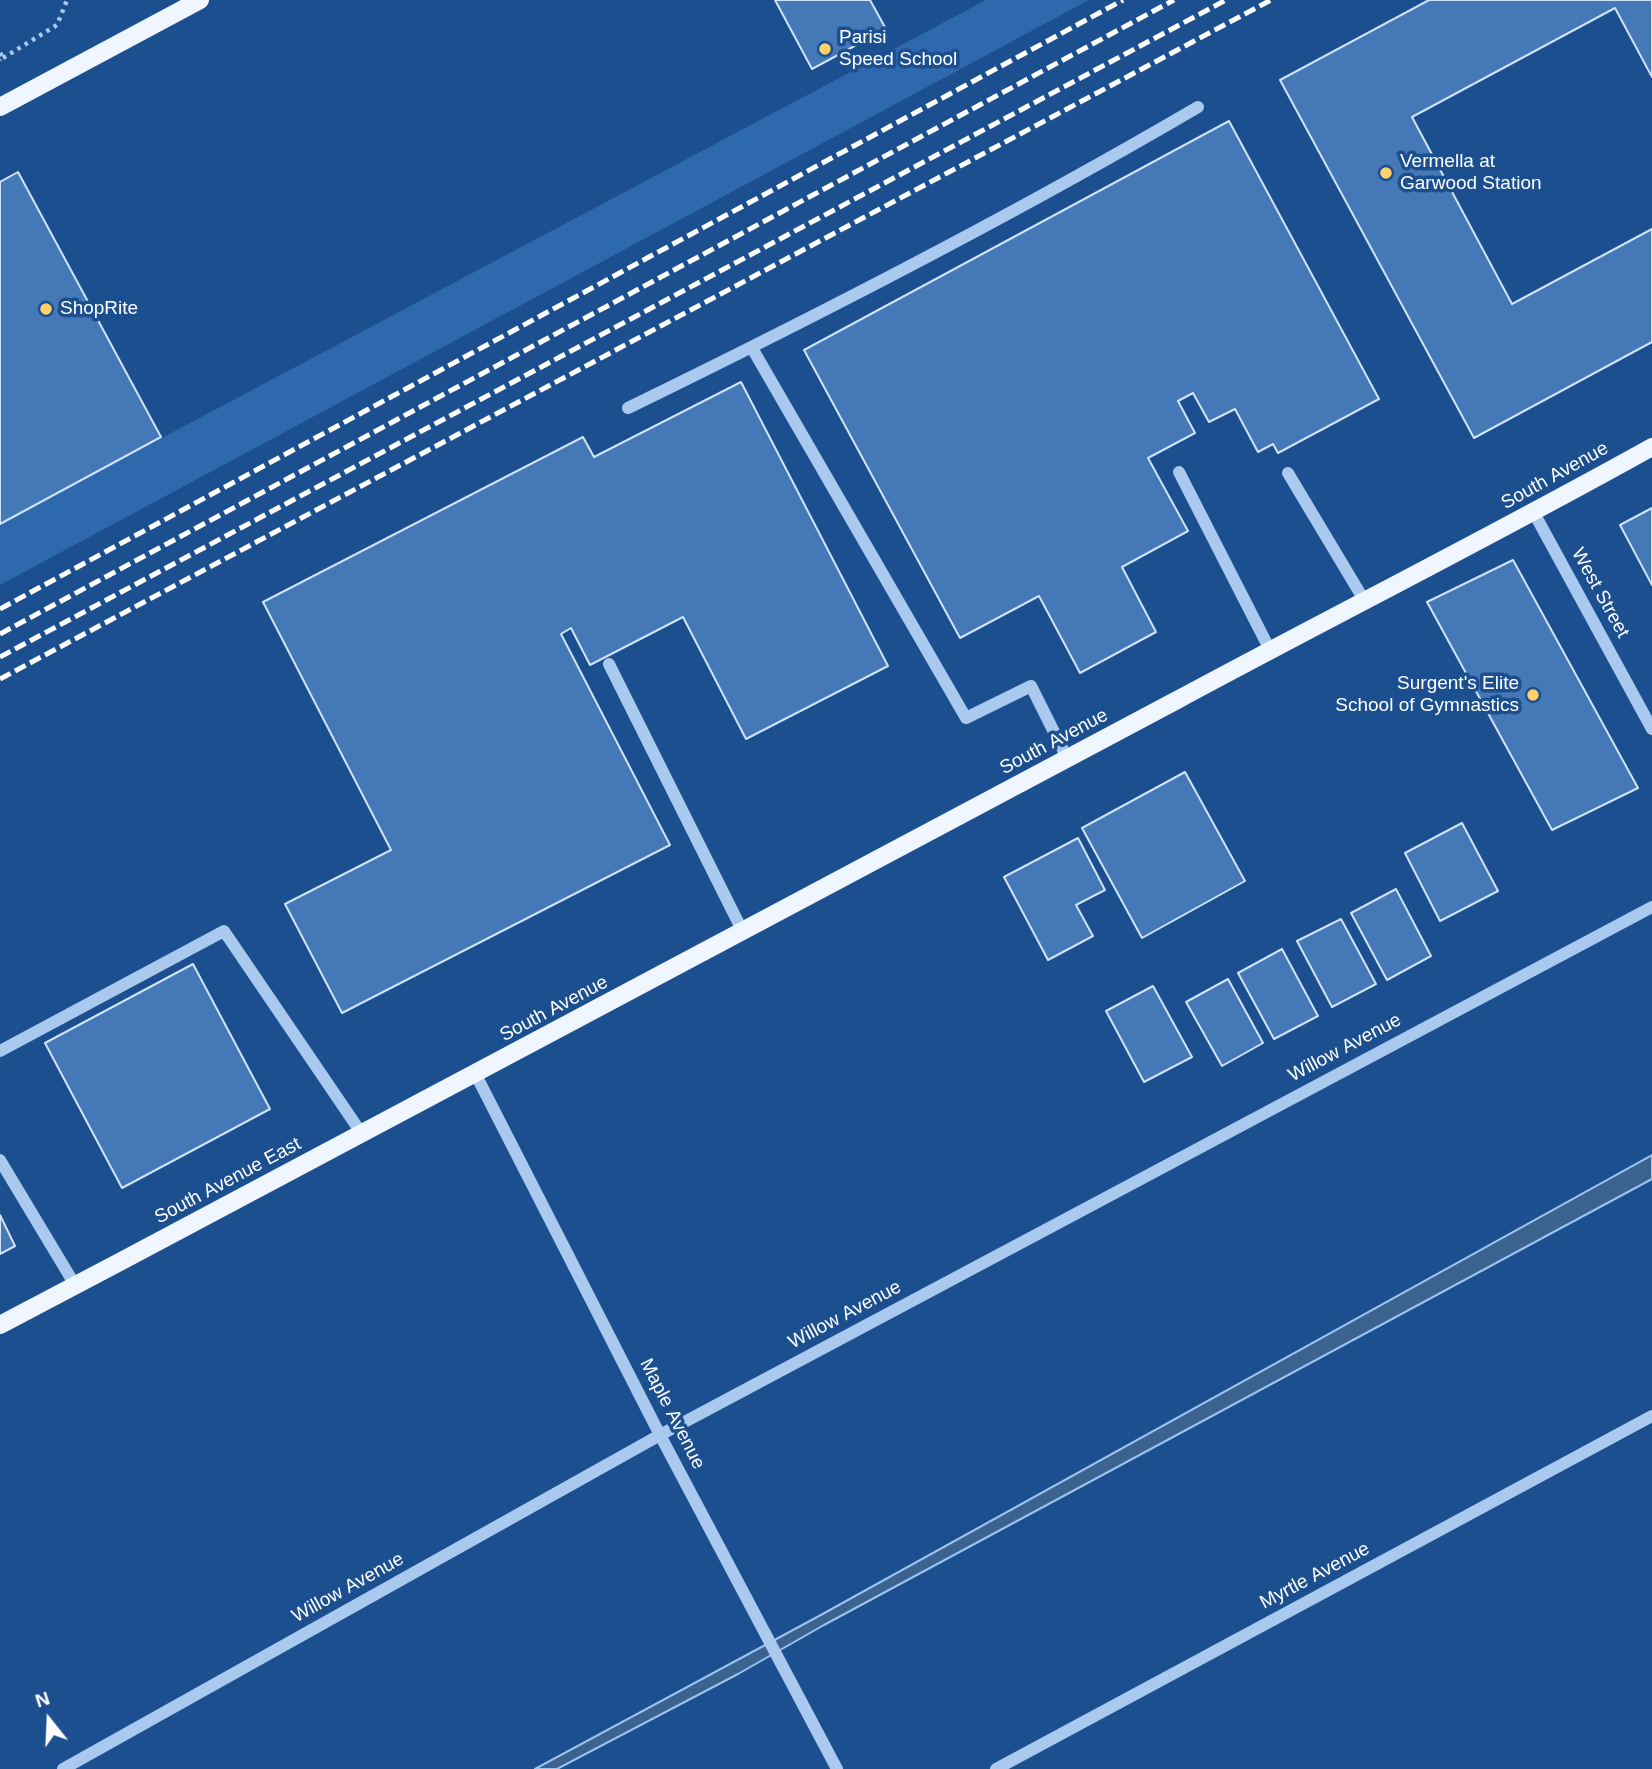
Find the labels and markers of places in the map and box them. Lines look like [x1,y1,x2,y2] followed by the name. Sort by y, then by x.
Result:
[839,27,957,71] place label: Parisi Speed School
[817,41,833,57] marker: Parisi Speed School
[1400,151,1542,195] place label: Vermella at Garwood Station
[1378,165,1394,181] marker: Vermella at Garwood Station
[60,298,138,320] place label: ShopRite
[38,301,54,317] marker: ShopRite
[1335,673,1519,717] place label: Surgent's Elite School of Gymnastics
[1525,687,1541,703] marker: Surgent's Elite School of Gymnastics

